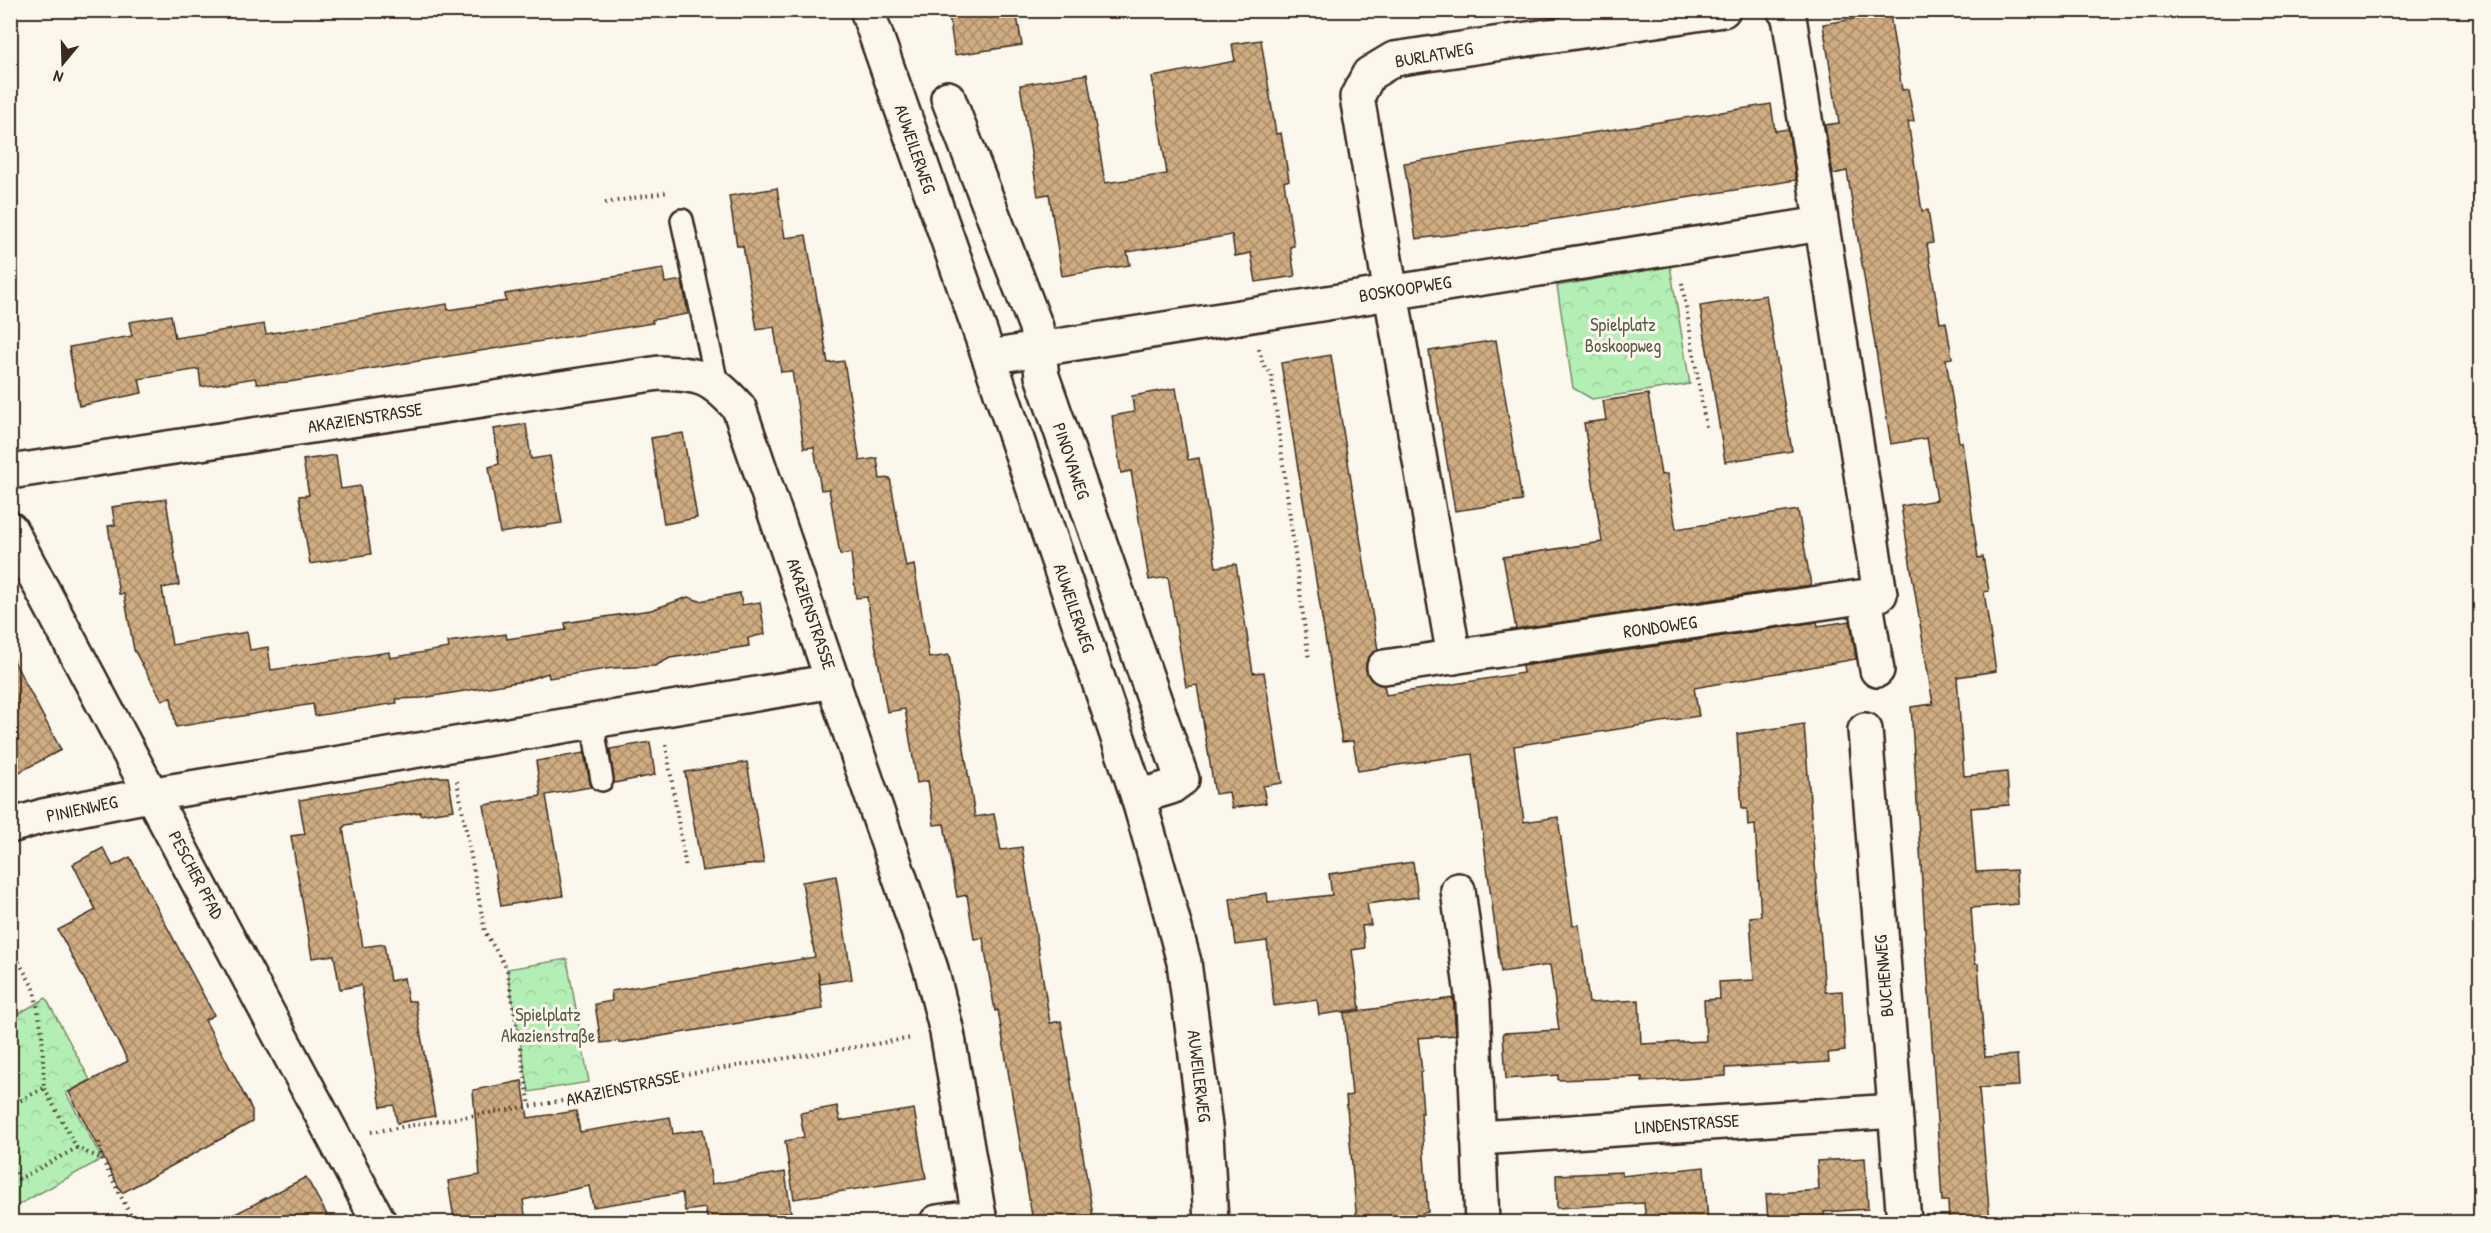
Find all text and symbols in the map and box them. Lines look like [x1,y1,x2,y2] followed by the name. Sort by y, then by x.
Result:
[33,33,93,93] north arrow
[1393,35,1475,74] street label: BURLATWEG
[50,65,66,89] text: N
[889,101,942,197] street label: AUWEILERWEG
[1357,269,1453,308] street label: BOSKOOPWEG
[1585,312,1661,358] park label: Spielplatz Boskoopweg
[306,396,424,439] street label: AKAZIENSTRASSE
[1047,419,1096,503] street label: PINOVAWEG
[781,555,842,673] street label: AKAZIENSTRASSE
[1048,560,1101,656] street label: AUWEILERWEG
[1622,609,1699,644] street label: RONDOWEG
[44,789,120,828] street label: PINIENWEG
[163,826,230,923] street label: PESCHER PFAD
[1867,933,1900,1018] street label: BUCHENWEG
[501,1002,595,1048] park label: Spielplatz Akazienstraße
[1181,1029,1218,1124] street label: AUWEILERWEG
[564,1063,682,1112] street label: AKAZIENSTRASSE
[1634,1107,1740,1140] street label: LINDENSTRASSE

